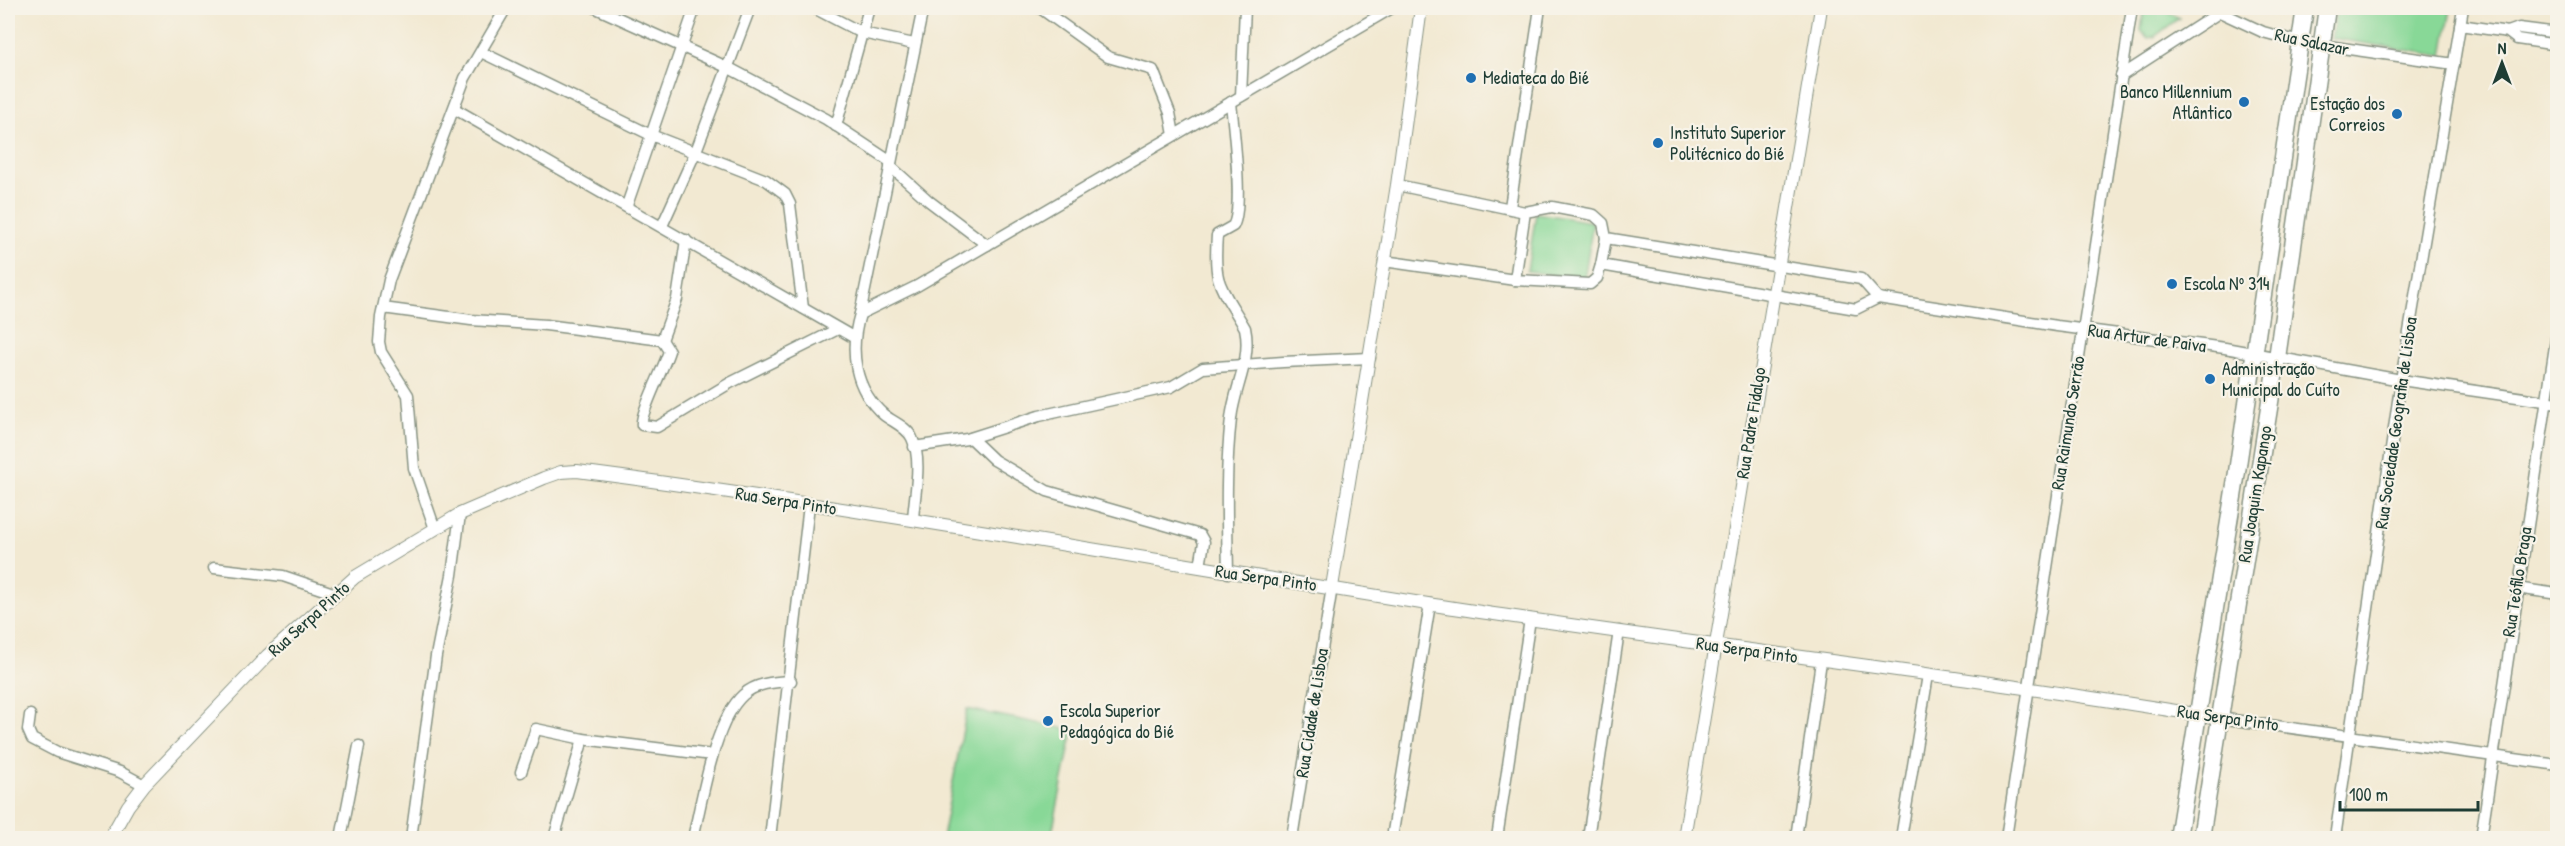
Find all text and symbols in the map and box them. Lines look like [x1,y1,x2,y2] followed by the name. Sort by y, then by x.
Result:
[2273,21,2352,62] street label: Rua Salazar
[2472,33,2532,93] north arrow
[2498,37,2507,59] text: N
[1483,65,1589,90] place label: Mediateca do Bié
[1464,71,1478,85] marker: Mediateca do Bié
[2120,79,2232,125] place label: Banco Millennium Atlântico
[2310,91,2385,137] place label: Estação dos Correios
[2237,95,2251,109] marker: Banco Millennium Atlântico
[2390,107,2404,121] marker: Estação dos Correios
[1670,120,1786,166] place label: Instituto Superior Politécnico do Bié
[1651,136,1665,150] marker: Instituto Superior Politécnico do Bié
[2184,271,2270,296] place label: Escola Nº 314
[2165,277,2179,291] marker: Escola Nº 314
[2368,315,2423,531] street label: Rua Sociedade Geografia de Lisboa
[2086,317,2208,358] street label: Rua Artur de Paiva
[2045,354,2090,492] street label: Rua Raimundo Serrão
[2222,356,2340,402] place label: Administração Municipal do Cuíto
[1729,365,1772,480] street label: Rua Padre Fidalgo
[2203,372,2217,386] marker: Administração Municipal do Cuíto
[2231,424,2278,564] street label: Rua Joaquim Kapango
[734,480,838,521] street label: Rua Serpa Pinto
[2495,525,2538,639] street label: Rua Teófilo Braga
[1214,558,1318,597] street label: Rua Serpa Pinto
[262,575,355,662] street label: Rua Serpa Pinto
[1695,630,1799,669] street label: Rua Serpa Pinto
[1289,646,1334,779] street label: Rua Cidade de Lisboa
[1060,698,1174,744] place label: Escola Superior Pedagógica do Bié
[2176,698,2280,737] street label: Rua Serpa Pinto
[1041,714,1055,728] marker: Escola Superior Pedagógica do Bié
[2340,774,2478,812] scale bar
[2349,782,2388,807] text: 100 m

